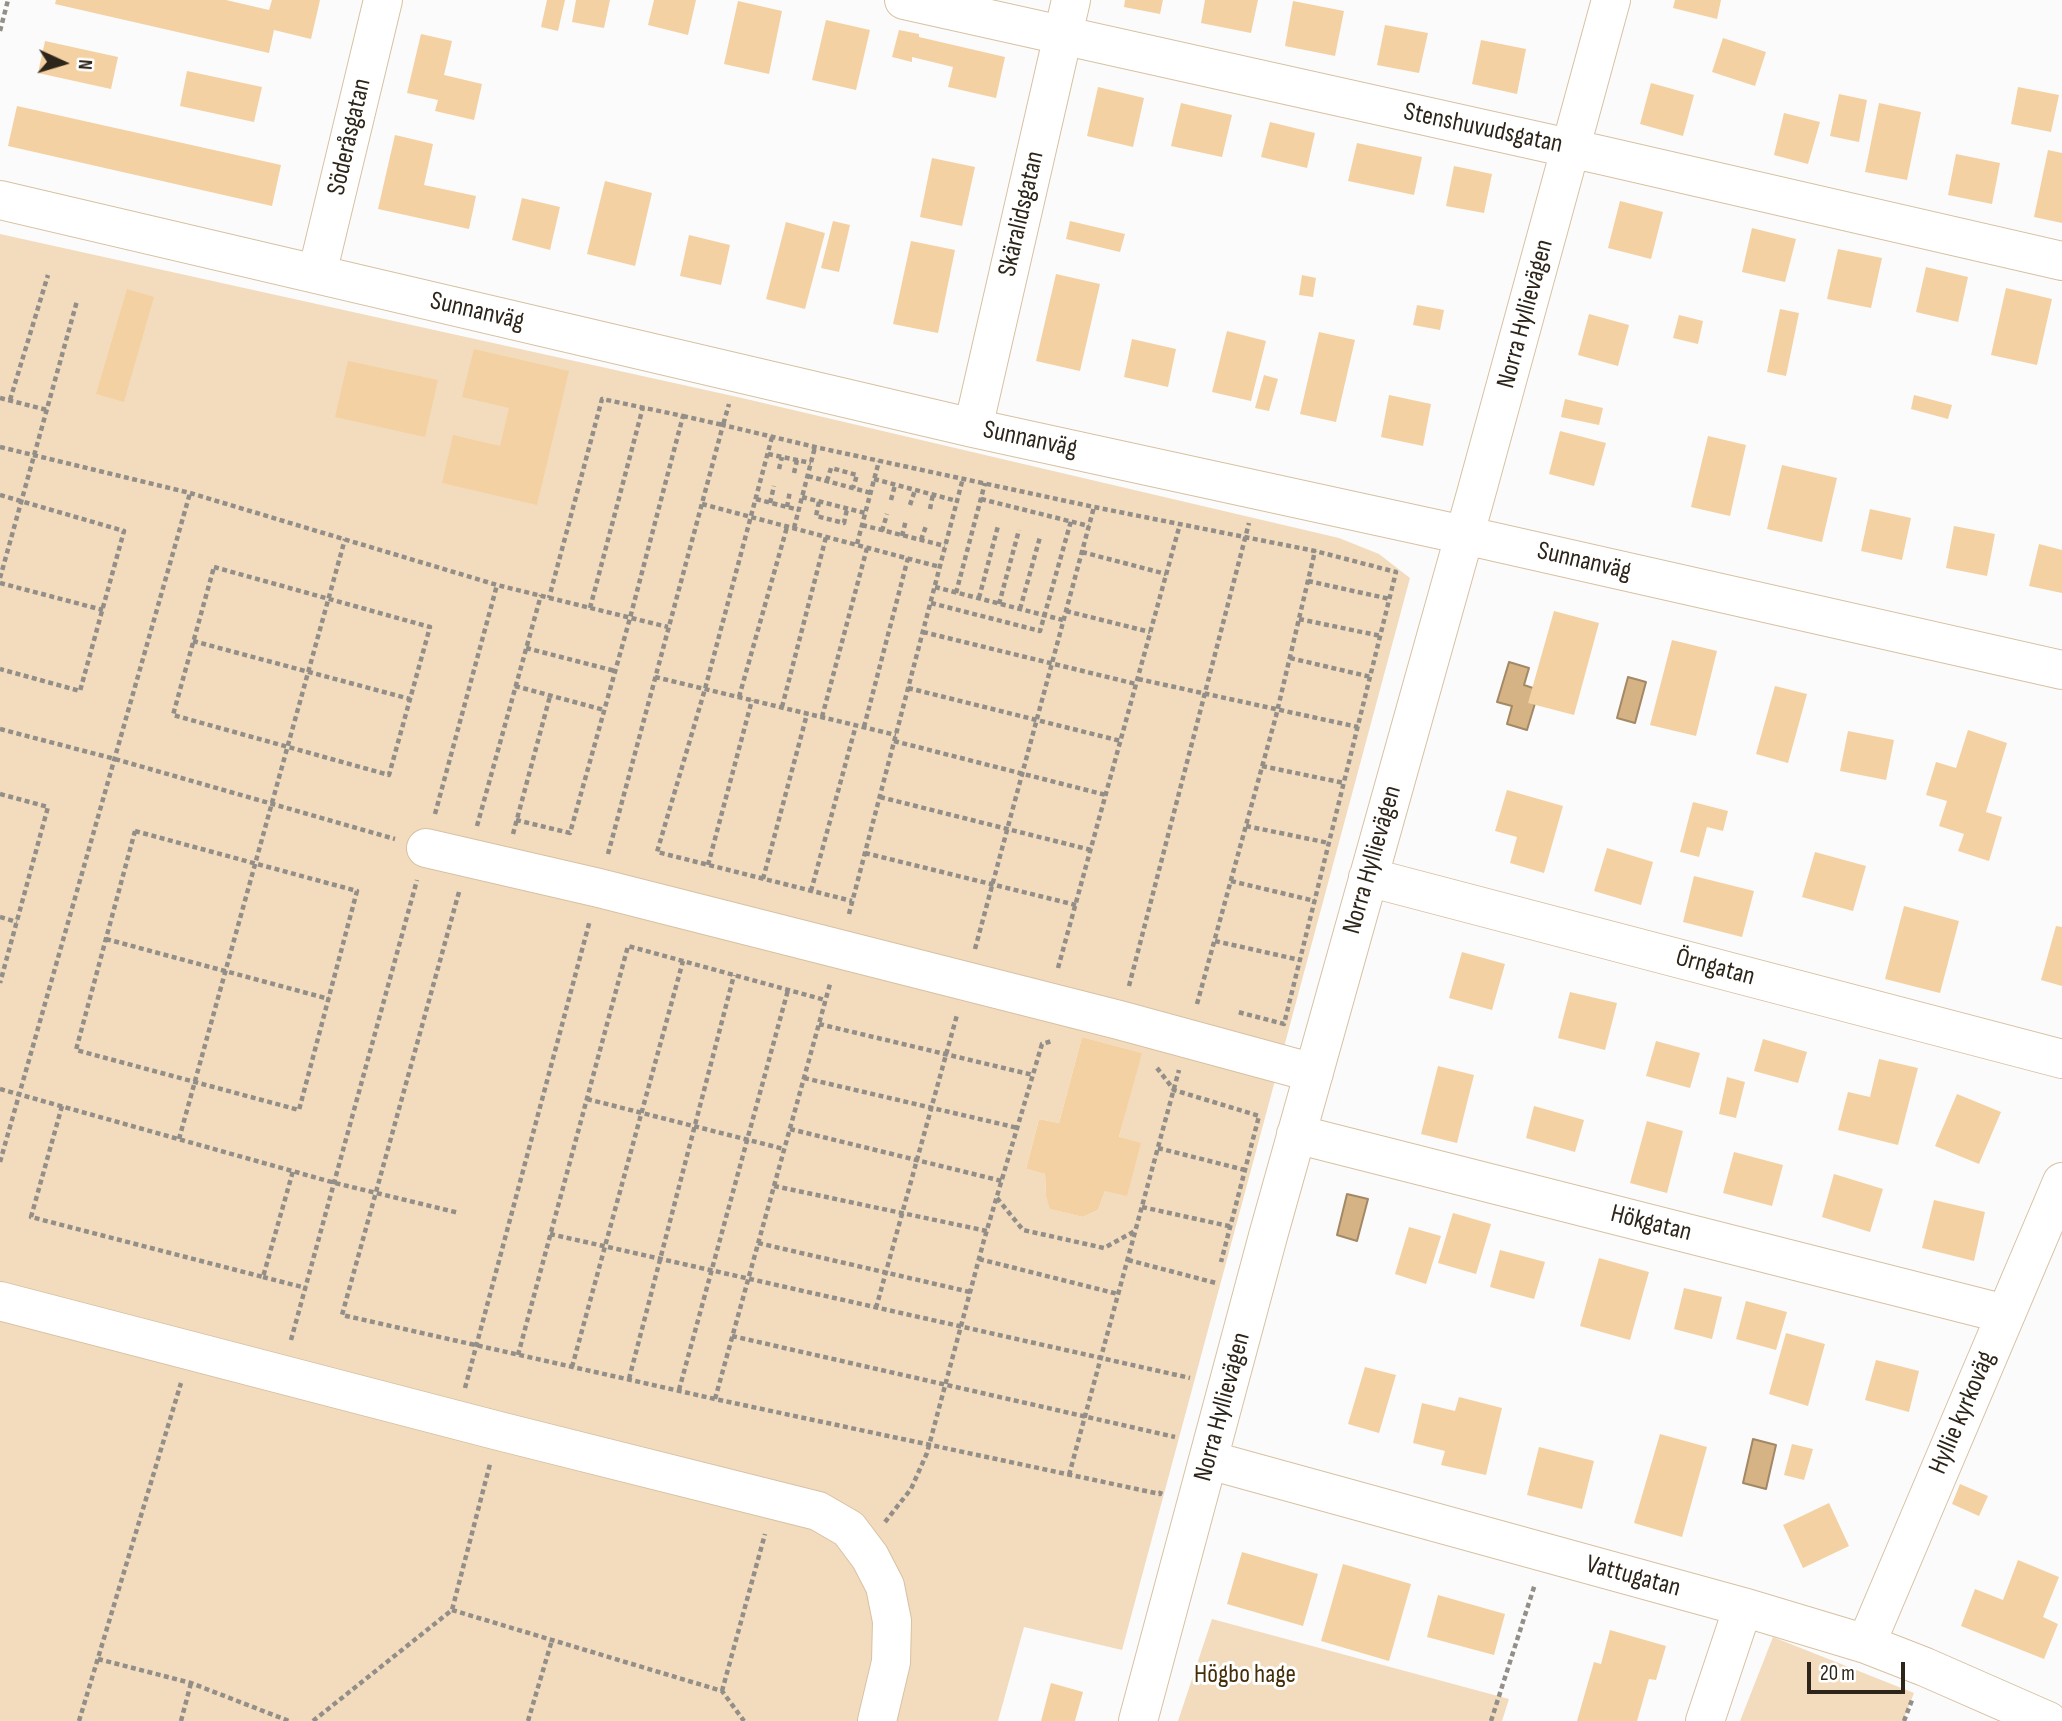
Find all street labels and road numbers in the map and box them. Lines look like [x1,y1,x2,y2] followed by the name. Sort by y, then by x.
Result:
[321,76,379,198] street label: Söderåsgatan
[1401,97,1565,161] street label: Stenshuvudsgatan
[992,148,1052,280] street label: Skäralidsgatan
[1491,236,1561,392] street label: Norra Hyllievägen
[427,286,527,338] street label: Sunnanväg
[980,415,1080,465] street label: Sunnanväg
[1534,536,1634,588] street label: Sunnanväg
[1337,782,1409,938] street label: Norra Hyllievägen
[1672,943,1758,993] street label: Örngatan
[1607,1199,1695,1249] street label: Hökgatan
[1188,1329,1258,1485] street label: Norra Hyllievägen
[1923,1347,2003,1479] street label: Hyllie kyrkoväg
[1582,1549,1684,1605] street label: Vattugatan

